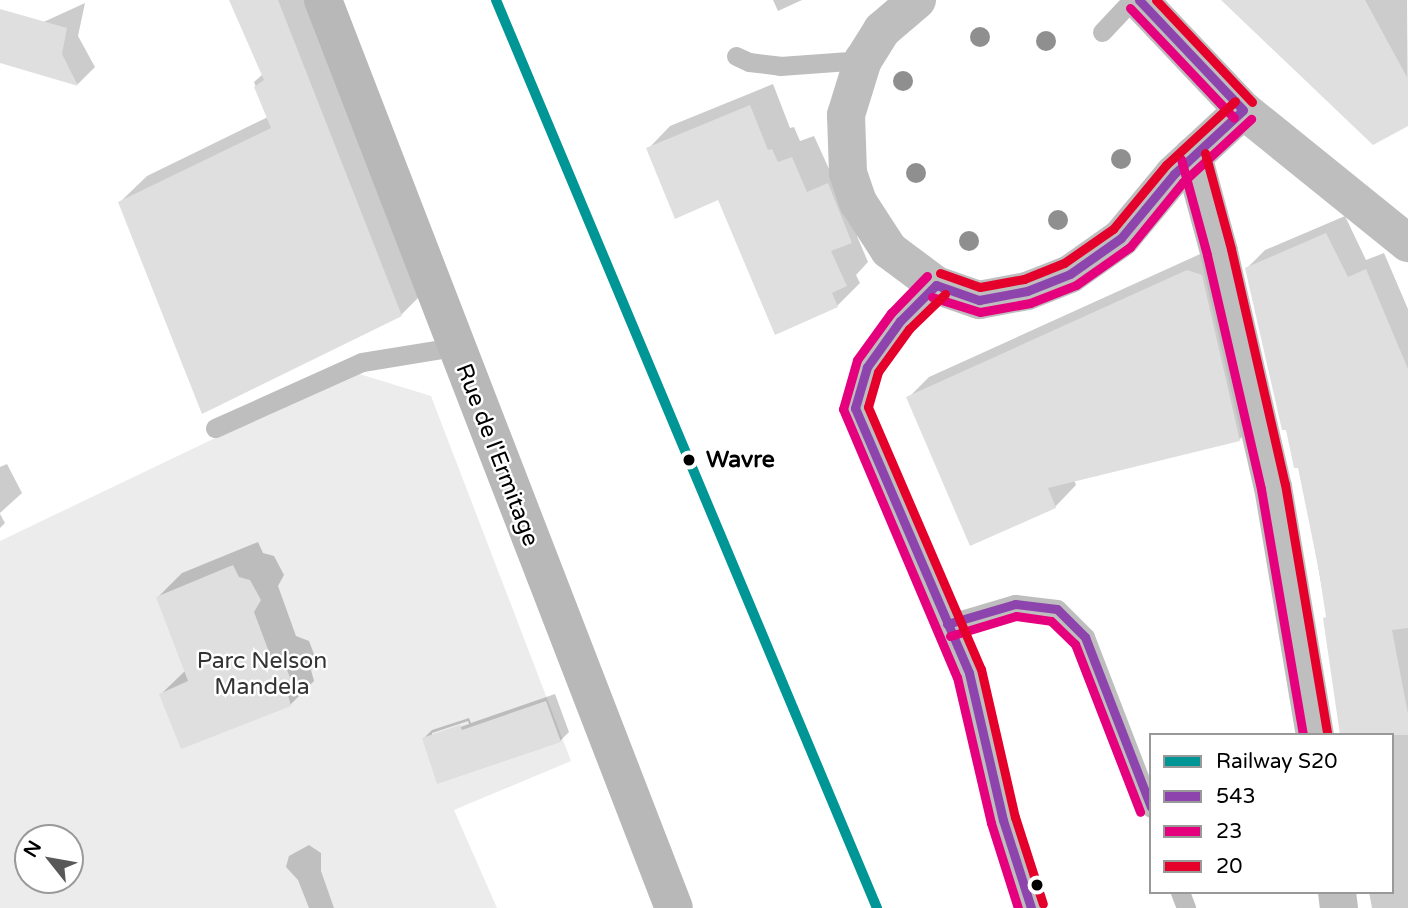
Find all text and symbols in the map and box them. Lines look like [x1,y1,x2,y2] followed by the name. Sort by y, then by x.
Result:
[450,360,544,550] street label: Rue de l'Ermitage
[706,446,775,474] place label: Wavre
[678,449,700,471] marker: Wavre
[197,647,327,701] park label: Parc Nelson Mandela
[1149,733,1394,894] legend
[1216,749,1337,774] text: Railway S20
[1216,784,1256,809] text: 543
[1216,819,1242,844] text: 23
[14,824,84,894] north arrow
[19,837,46,861] text: N
[1216,854,1242,879] text: 20
[1030,878,1044,892] unlabelled marker

